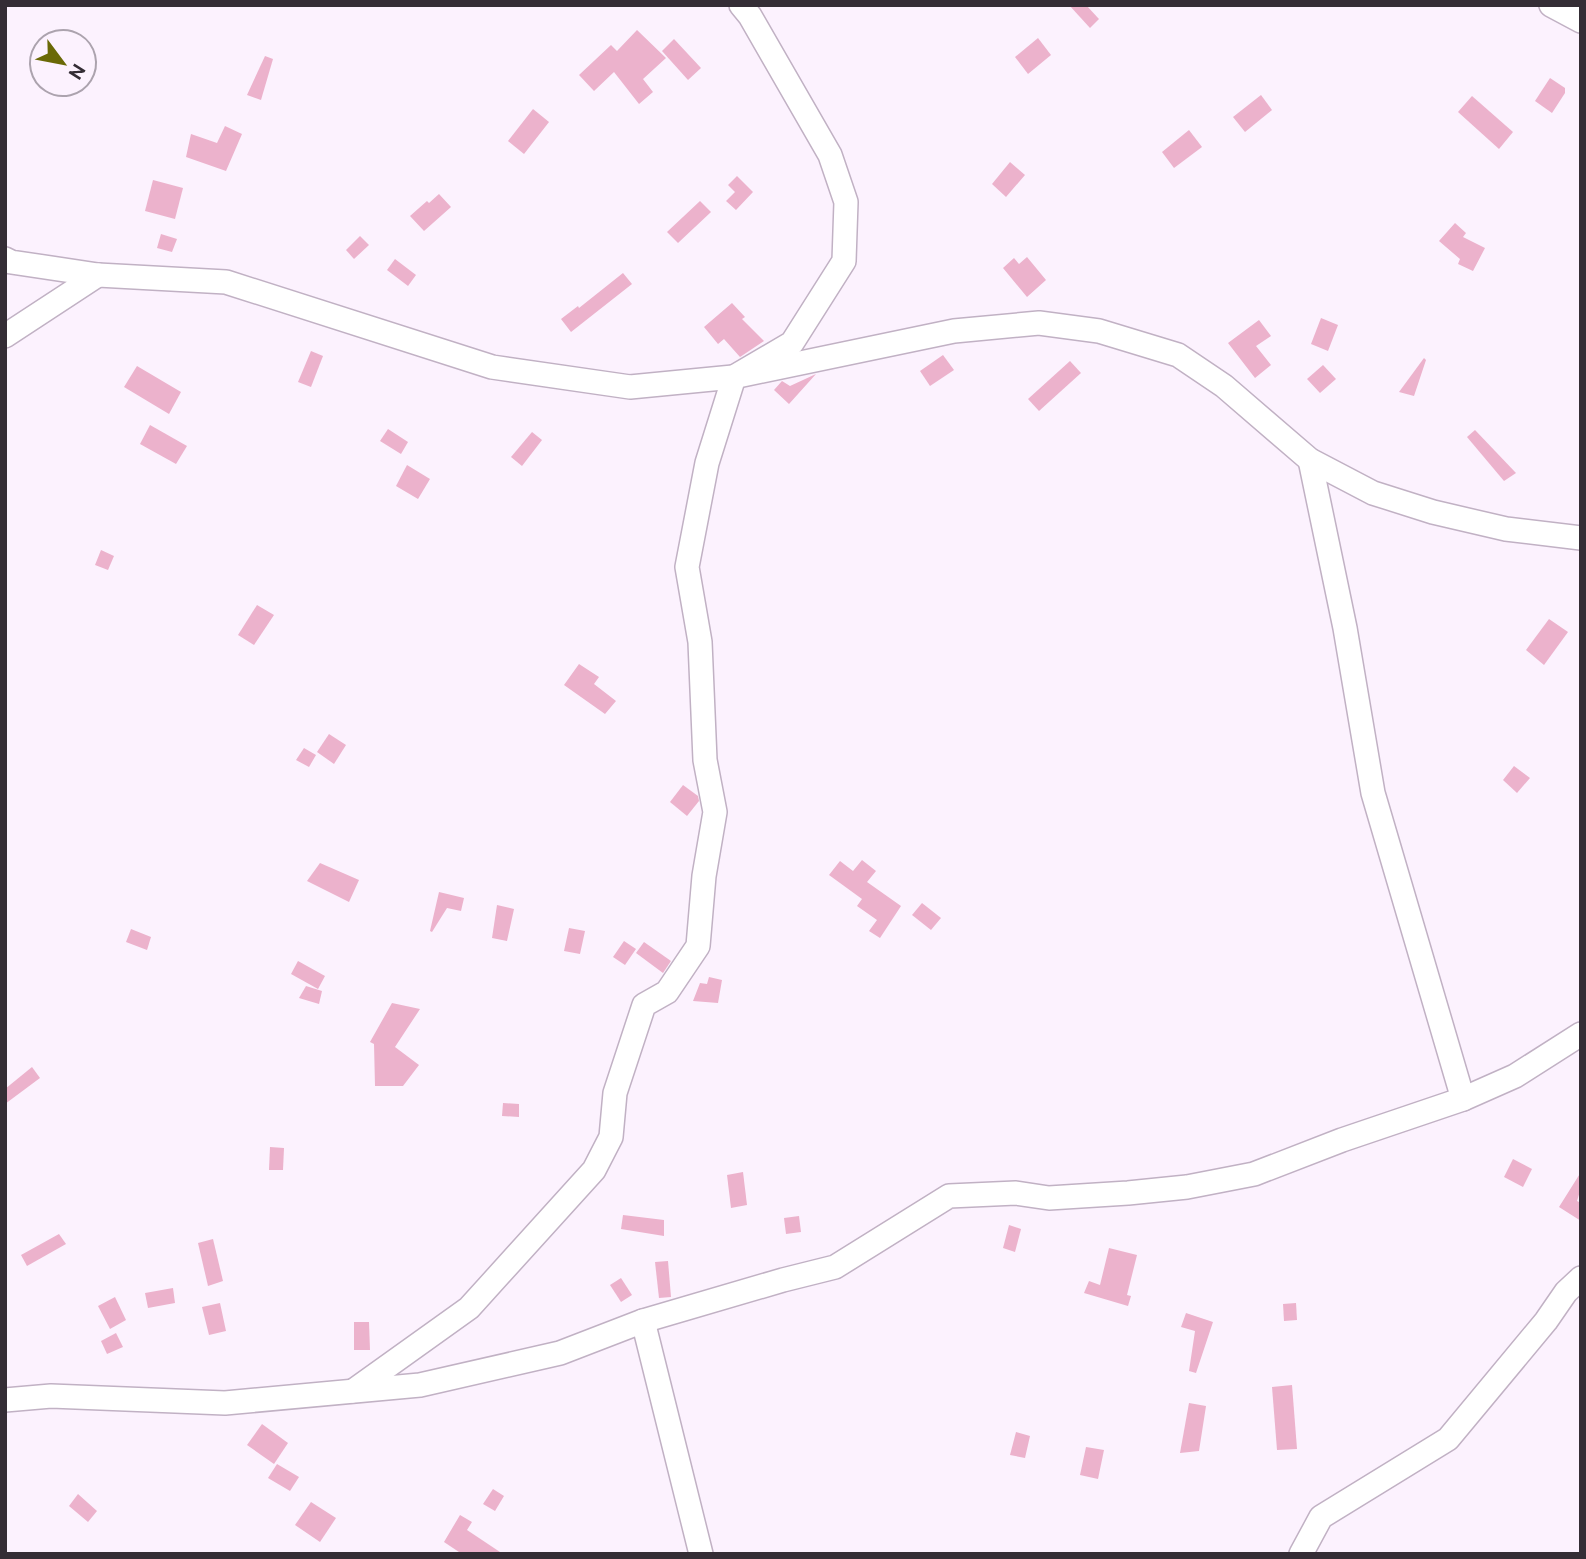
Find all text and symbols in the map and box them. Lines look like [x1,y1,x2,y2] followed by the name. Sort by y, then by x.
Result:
[28,28,98,98] north arrow
[64,60,91,84] text: N

